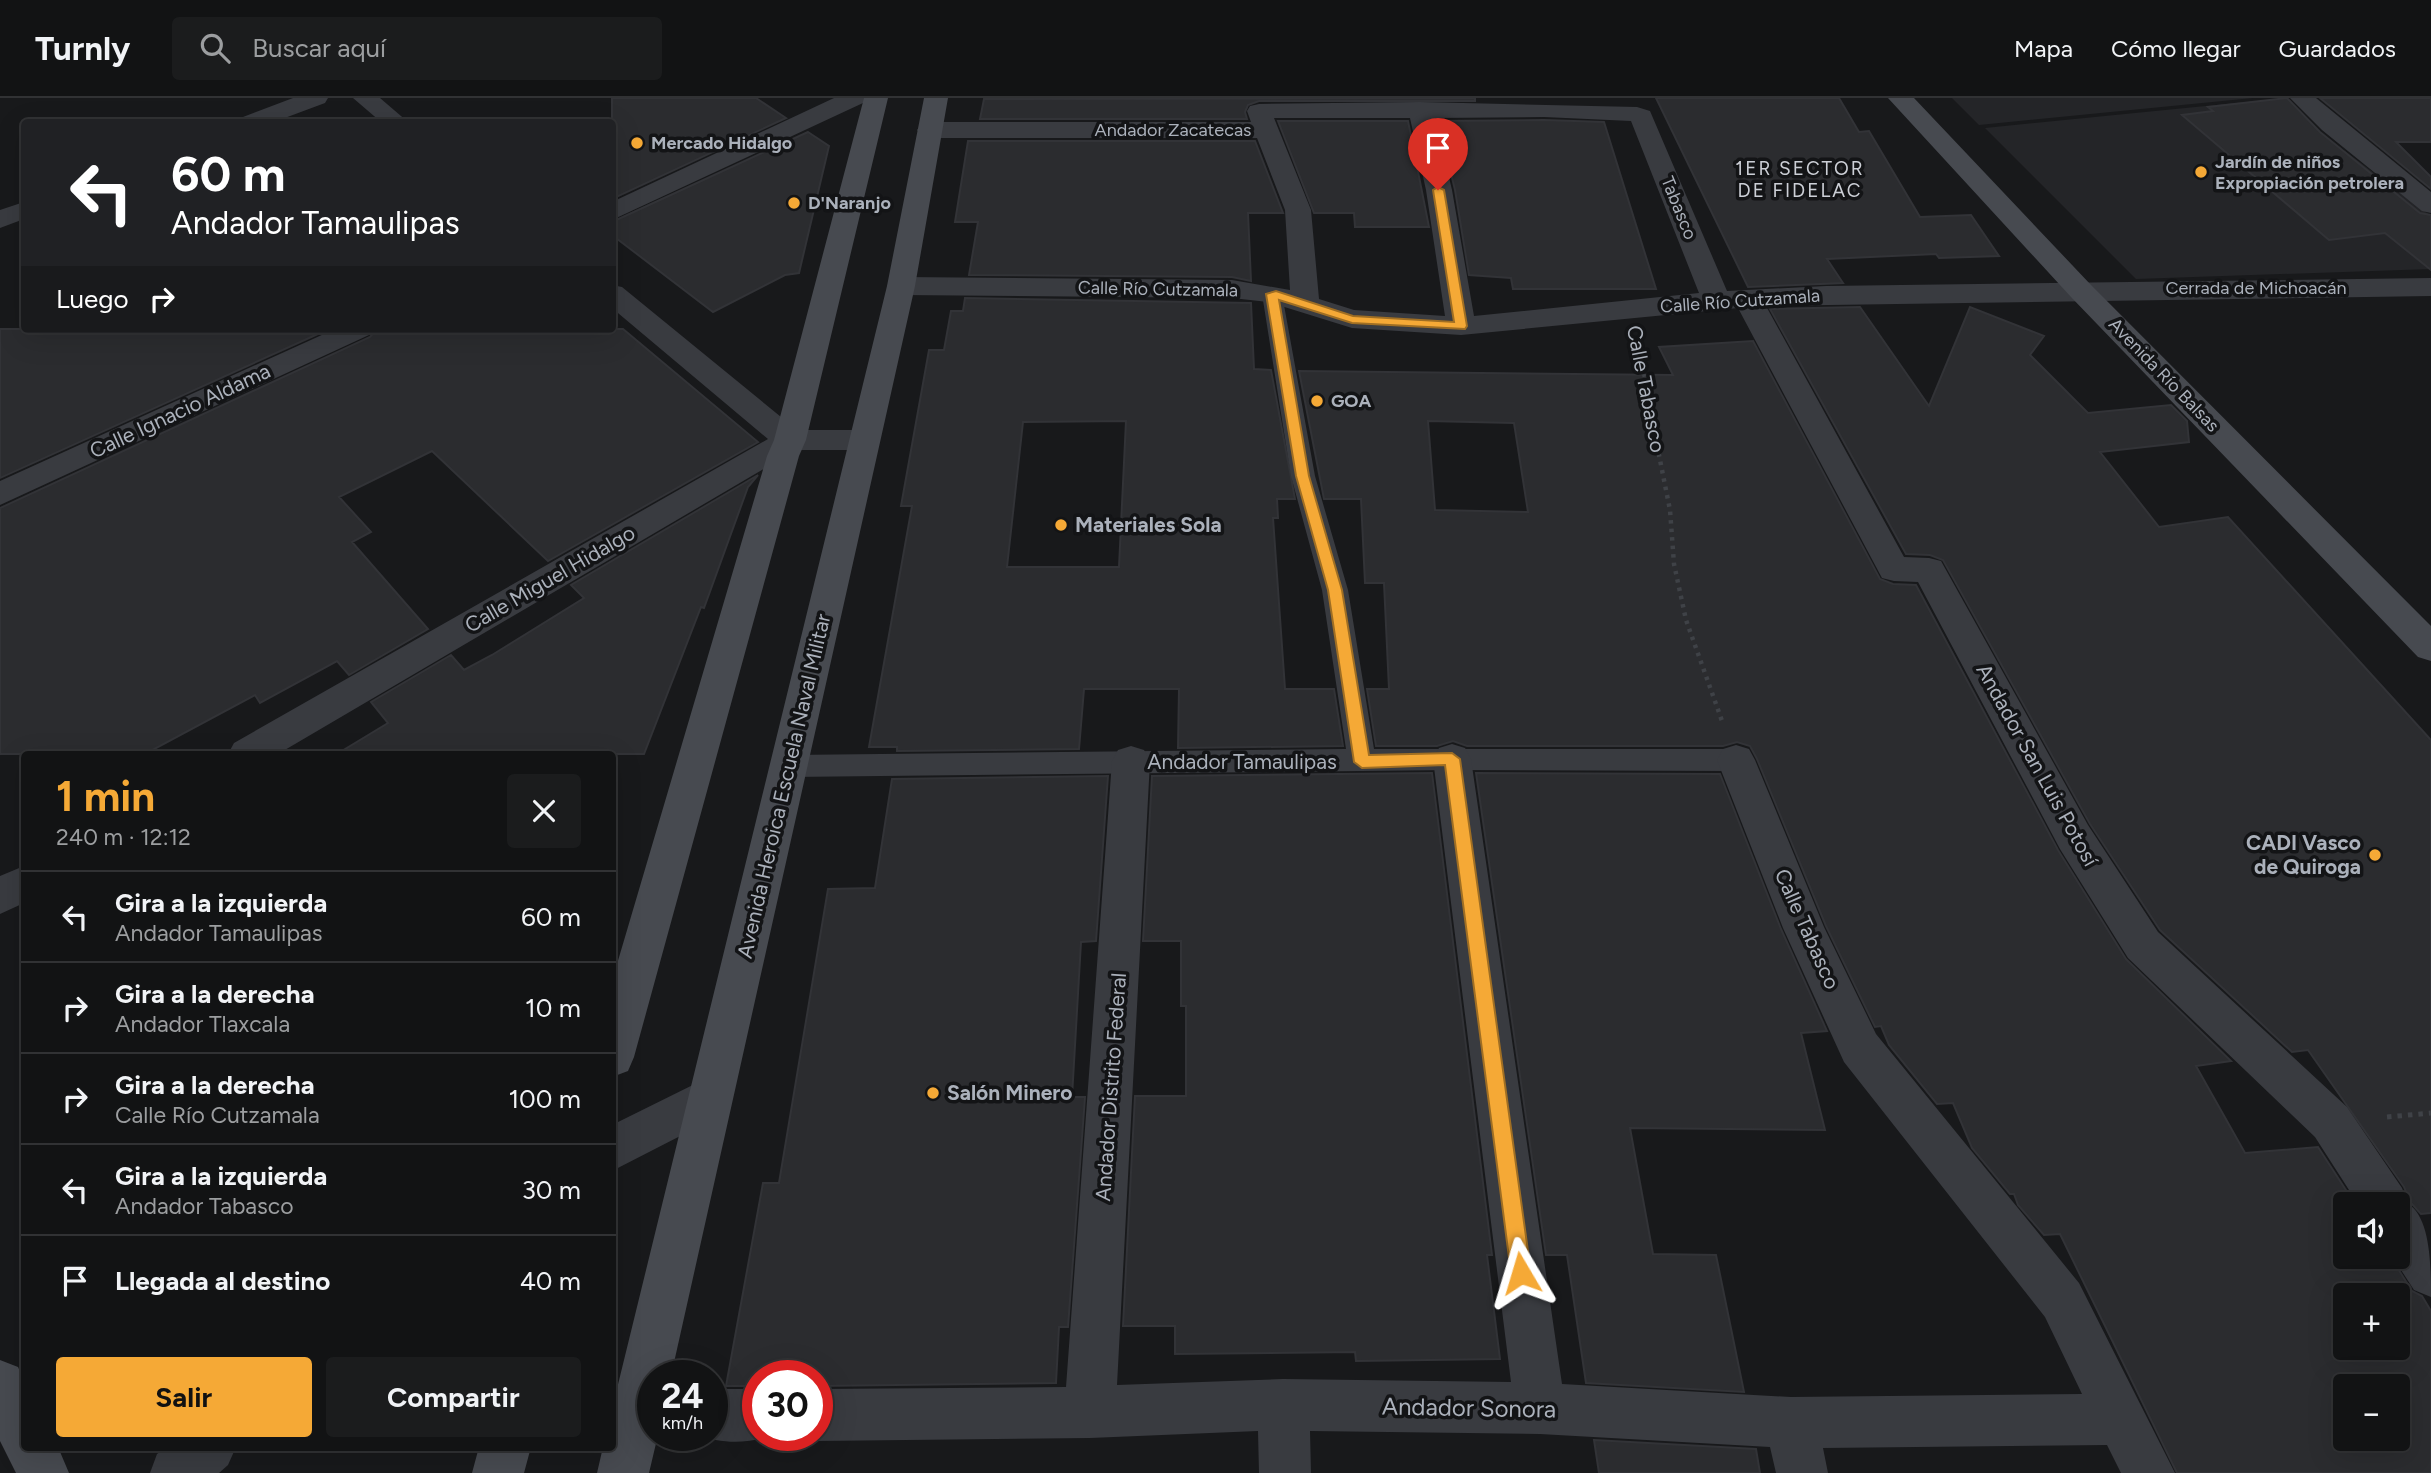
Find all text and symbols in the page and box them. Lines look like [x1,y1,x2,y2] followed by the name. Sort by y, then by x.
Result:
[172,17,662,80] search box
[35,29,130,68] text: Turnly
[196,29,234,67] icon: search
[252,32,386,64] text: Buscar aquí
[2014,34,2073,63] text: Mapa
[2111,34,2241,63] text: Cómo llegar
[2279,34,2396,63] text: Guardados
[1408,118,1468,190] pin
[1094,119,1252,141] street label: Andador Zacatecas
[1419,129,1457,167] icon: arrive
[651,132,792,154] place label: Mercado Hidalgo
[629,135,645,151] marker: Mercado Hidalgo
[171,144,286,203] text: 60 m
[56,147,147,238] icon: left
[2215,151,2404,194] place label: Jardín de niños Expropiación petrolera
[1735,157,1865,202] district label: 1ER SECTOR DE FIDELAC
[2193,164,2209,180] marker: Jardín de niños Expropiación petrolera
[1656,173,1702,243] street label: Tabasco
[808,192,891,214] place label: D'Naranjo
[786,195,802,211] marker: D'Naranjo
[171,204,460,242] text: Andador Tamaulipas
[1078,277,1238,301] street label: Calle Río Cutzamala
[2166,277,2346,299] street label: Cerrada de Michoacán
[143,280,181,318] icon: right
[56,283,129,315] text: Luego
[1659,284,1821,318] street label: Calle Río Cutzamala
[2104,313,2224,437] street label: Avenida Río Balsas
[1622,323,1671,455] street label: Calle Tabasco
[86,358,274,463] street label: Calle Ignacio Aldama
[1331,390,1372,412] place label: GOA
[1309,393,1325,409] marker: GOA
[1075,512,1222,537] place label: Materiales Sola
[1053,517,1069,533] marker: Materiales Sola
[460,520,639,638] street label: Calle Miguel Hidalgo
[732,611,835,961] street label: Avenida Heroica Escuela Naval Militar
[1971,659,2104,871] street label: Andador San Luis Potosí
[1147,749,1337,774] street label: Andador Tamaulipas
[56,771,155,822] text: 1 min
[507,774,581,848] button: close
[56,823,191,851] text: 240 m · 12:12
[2246,830,2361,879] place label: CADI Vasco de Quiroga
[2367,847,2383,863] marker: CADI Vasco de Quiroga
[1770,865,1845,993] street label: Calle Tabasco
[115,887,327,919] text: Gira a la izquierda
[56,898,94,936] icon: left
[521,901,581,933] text: 60 m
[115,919,322,947] text: Andador Tamaulipas
[1090,972,1131,1202] street label: Andador Distrito Federal
[115,978,315,1010] text: Gira a la derecha
[56,989,94,1027] icon: right
[525,992,581,1024] text: 10 m
[115,1010,290,1038] text: Andador Tlaxcala
[115,1069,315,1101] text: Gira a la derecha
[56,1080,94,1118] icon: right
[947,1080,1072,1105] place label: Salón Minero
[508,1083,581,1115] text: 100 m
[925,1085,941,1101] marker: Salón Minero
[115,1101,320,1129] text: Calle Río Cutzamala
[115,1160,327,1192] text: Gira a la izquierda
[56,1171,94,1209] icon: left
[522,1174,581,1206] text: 30 m
[115,1192,294,1220] text: Andador Tabasco
[2333,1192,2410,1451] map controls
[2333,1192,2410,1269] button: sound
[1484,1236,1558,1310] position arrow
[56,1262,94,1300] icon: arrive
[115,1265,330,1297] text: Llegada al destino
[520,1265,581,1297] text: 40 m
[2333,1283,2410,1360] button: +
[56,1357,312,1437] button: Salir
[326,1357,581,1437] button: Compartir
[742,1360,833,1451] speed limit sign: 30
[2333,1374,2410,1451] button: −
[661,1375,704,1417] text: 24
[1382,1391,1556,1424] street label: Andador Sonora
[662,1412,703,1434] text: km/h

